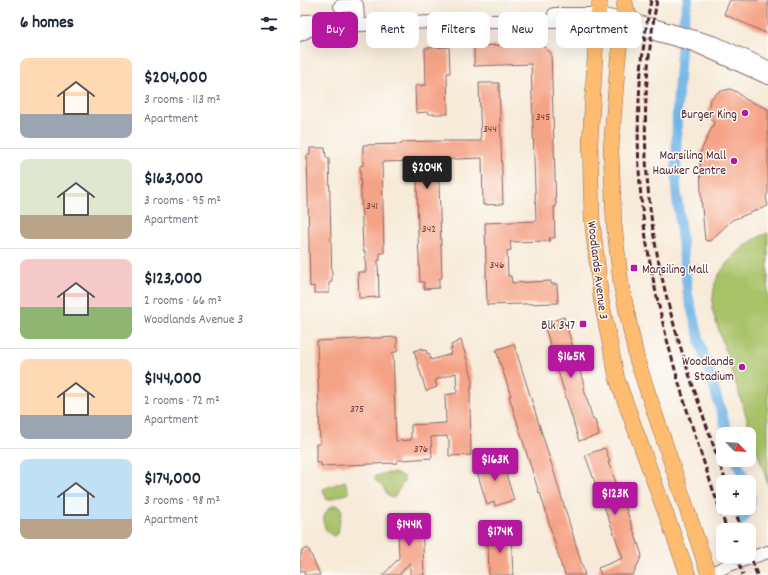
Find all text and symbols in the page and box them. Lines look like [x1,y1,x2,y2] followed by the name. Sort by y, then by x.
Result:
[20,12,74,36] text: 6 homes
[312,12,358,48] chip: Buy
[366,12,419,48] chip: Rent
[427,12,490,48] chip: Filters
[498,12,548,48] chip: New
[556,12,642,48] chip: Apartment
[258,13,280,35] icon: filters
[144,67,207,91] text: $204,000
[52,74,100,122] icon: home
[144,91,221,110] text: 3 rooms · 113 m²
[681,106,737,125] place label: Burger King
[740,108,750,118] marker: Burger King
[144,110,198,129] text: Apartment
[536,110,550,126] house number: 345
[483,122,497,138] house number: 344
[653,147,726,181] place label: Marsiling Mall Hawker Centre
[399,156,455,190] pin: $204K
[729,156,739,166] marker: Marsiling Mall Hawker Centre
[412,159,442,178] text: $204K
[144,168,203,192] text: $163,000
[52,175,100,223] icon: home
[144,192,221,211] text: 3 rooms · 95 m²
[366,199,378,215] house number: 341
[144,211,198,230] text: Apartment
[581,220,612,321] street label: Woodlands Avenue 3
[422,222,436,238] house number: 342
[490,258,504,274] house number: 346
[642,261,708,280] place label: Marsiling Mall
[629,263,639,273] marker: Marsiling Mall
[144,268,202,292] text: $123,000
[52,275,100,323] icon: home
[144,292,222,311] text: 2 rooms · 66 m²
[144,311,243,330] text: Woodlands Avenue 3
[541,317,575,336] place label: Blk 347
[578,319,588,329] marker: Blk 347
[543,345,599,379] pin: $165K
[557,348,585,367] text: $165K
[682,353,734,387] place label: Woodlands Stadium
[737,362,747,372] marker: Woodlands Stadium
[144,368,201,392] text: $144,000
[52,375,100,423] icon: home
[144,392,220,411] text: 2 rooms · 72 m²
[350,402,364,418] house number: 375
[144,411,198,430] text: Apartment
[716,427,756,467] north arrow
[716,427,756,563] map controls
[414,442,428,458] house number: 376
[467,448,523,482] pin: $163K
[481,451,509,470] text: $163K
[144,468,201,492] text: $174,000
[52,475,100,523] icon: home
[716,475,756,515] button: +
[587,482,643,516] pin: $123K
[602,485,628,504] text: $123K
[144,492,220,511] text: 3 rooms · 98 m²
[144,511,198,530] text: Apartment
[381,513,437,547] pin: $144K
[396,516,422,535] text: $144K
[472,520,528,554] pin: $174K
[487,523,513,542] text: $174K
[716,523,756,563] button: −

